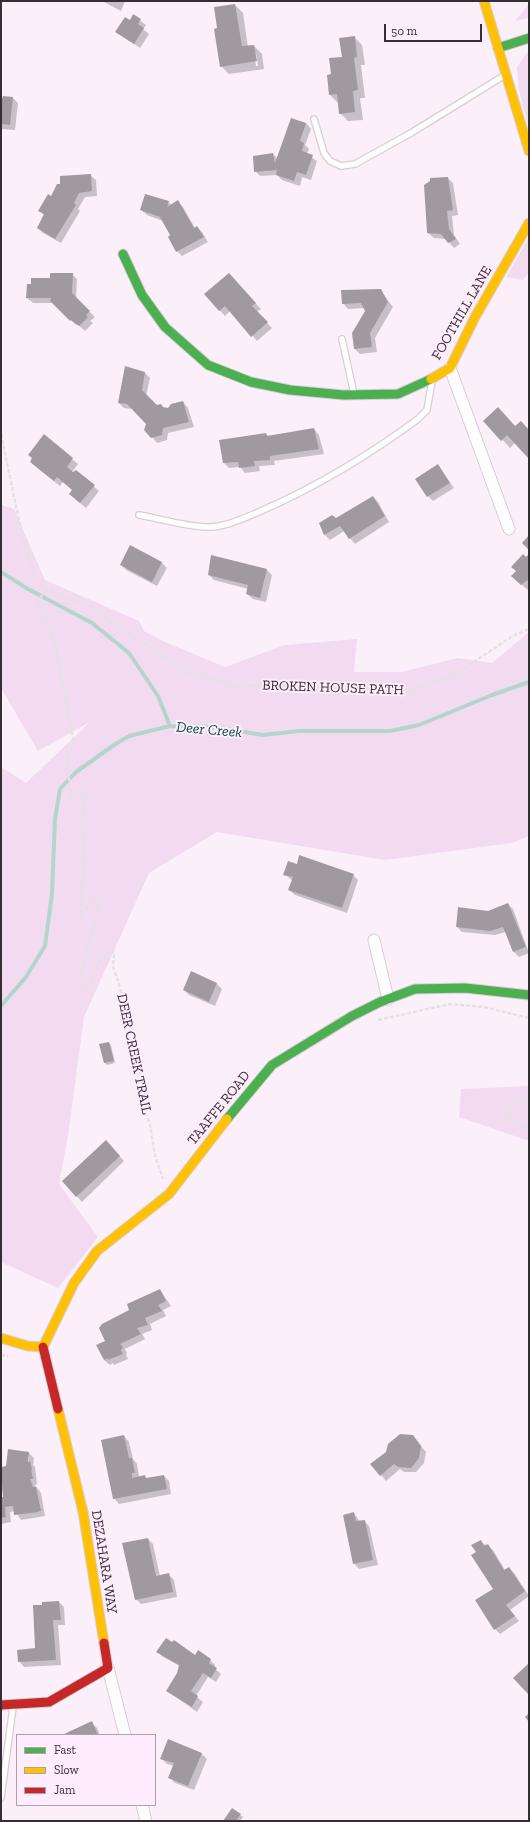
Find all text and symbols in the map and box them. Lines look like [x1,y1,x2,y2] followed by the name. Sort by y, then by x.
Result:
[386,16,484,42] scale bar
[391,24,417,38] text: 50 m
[428,263,496,363] street label: FOOTHILL LANE
[262,677,404,699] street label: BROKEN HOUSE PATH
[175,718,243,742] water label: Deer Creek
[113,992,155,1116] street label: DEER CREEK TRAIL
[184,1068,254,1148] street label: TAAFFE ROAD
[88,1509,120,1615] street label: DEZAHARA WAY
[16,1734,156,1806] legend
[54,1743,76,1757] text: Fast
[54,1763,79,1777] text: Slow
[54,1783,75,1797] text: Jam

